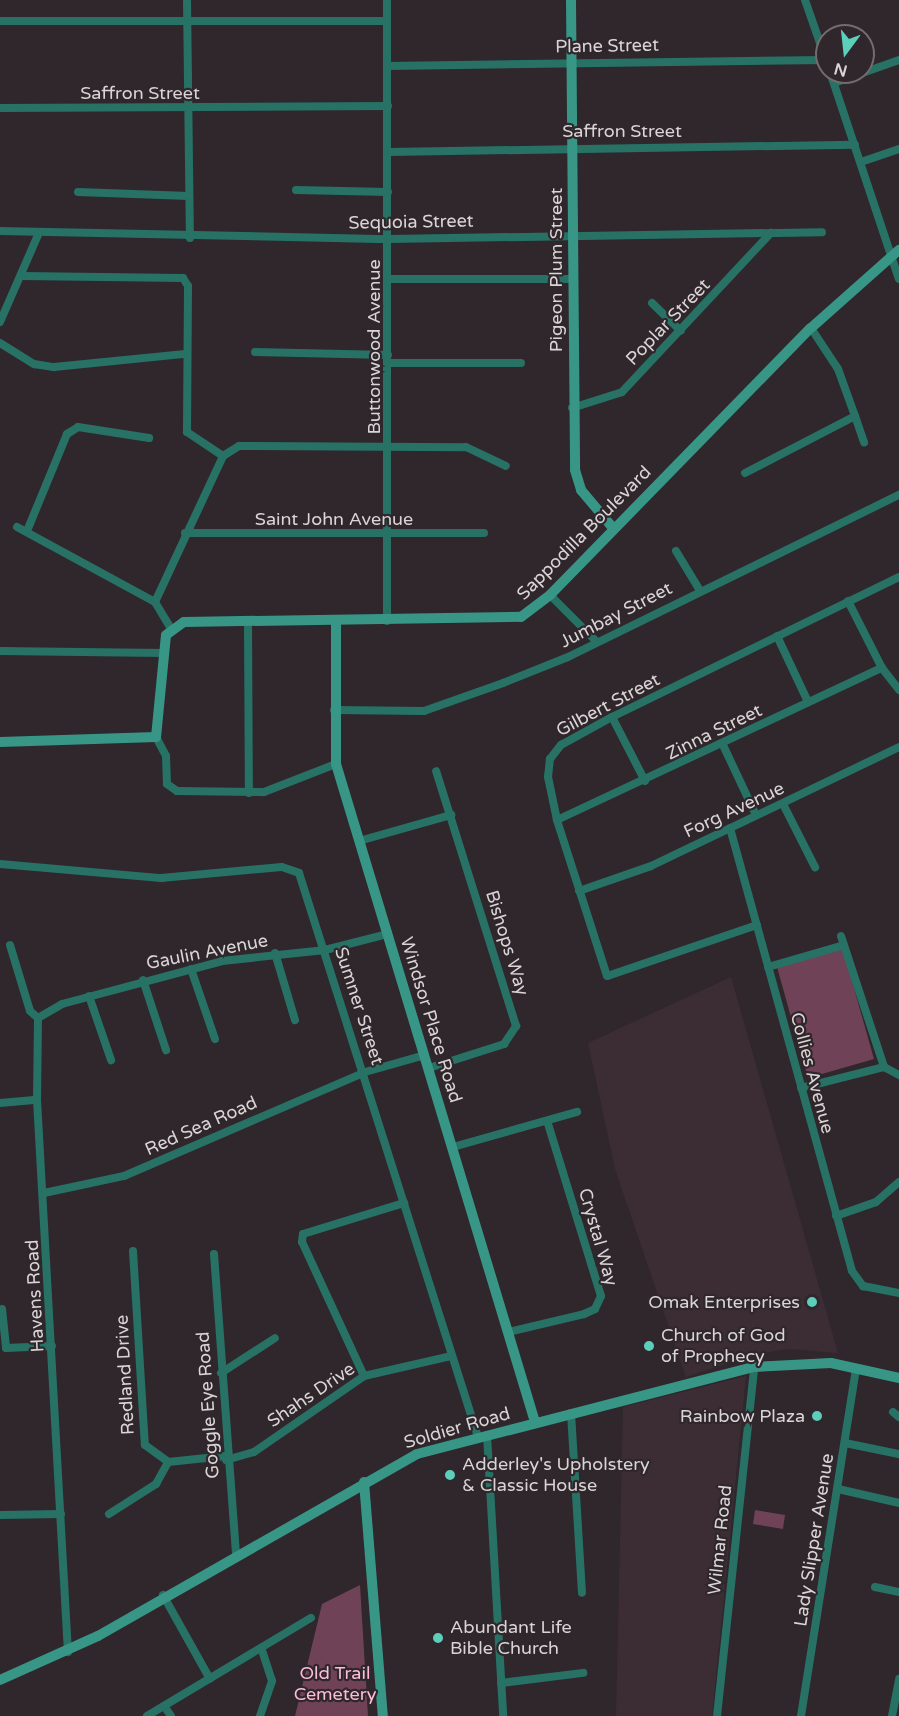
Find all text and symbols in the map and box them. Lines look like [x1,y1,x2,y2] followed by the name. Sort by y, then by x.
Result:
[815,24,875,84] north arrow
[555,34,659,58] street label: Plane Street
[832,58,850,81] text: N
[80,82,200,104] street label: Saffron Street
[562,120,682,142] street label: Saffron Street
[545,188,567,352] street label: Pigeon Plum Street
[348,210,474,234] street label: Sequoia Street
[363,259,385,435] street label: Buttonwood Avenue
[621,274,715,370] street label: Poplar Street
[512,461,656,605] street label: Sappodilla Boulevard
[255,508,413,530] street label: Saint John Avenue
[556,577,676,653] street label: Jumbay Street
[553,669,663,741] street label: Gilbert Street
[662,699,766,765] street label: Zinna Street
[680,777,788,843] street label: Forg Avenue
[481,888,533,998] street label: Bishops Way
[144,930,270,974] street label: Gaulin Avenue
[396,935,466,1105] street label: Windsor Place Road
[330,944,388,1068] street label: Sumner Street
[785,1010,839,1136] street label: Collies Avenue
[142,1092,260,1160] street label: Red Sea Road
[574,1186,622,1288] street label: Crystal Way
[21,1239,49,1353] street label: Havens Road
[648,1291,800,1313] place label: Omak Enterprises
[805,1295,819,1309] marker: Omak Enterprises
[111,1314,139,1436] street label: Redland Drive
[661,1325,786,1368] place label: Church of God of Prophecy
[192,1331,224,1479] street label: Goggle Eye Road
[642,1339,656,1353] marker: Church of God of Prophecy
[263,1358,359,1432] street label: Shahs Drive
[401,1403,513,1453] street label: Soldier Road
[680,1405,805,1427] place label: Rainbow Plaza
[810,1409,824,1423] marker: Rainbow Plaza
[790,1452,838,1628] street label: Lady Slipper Avenue
[462,1454,650,1496] place label: Adderley's Upholstery & Classic House
[443,1468,457,1482] marker: Adderley's Upholstery & Classic House
[703,1484,737,1596] street label: Wilmar Road
[450,1617,572,1660] place label: Abundant Life Bible Church
[431,1631,445,1645] marker: Abundant Life Bible Church
[294,1663,376,1706] park label: Old Trail Cemetery

